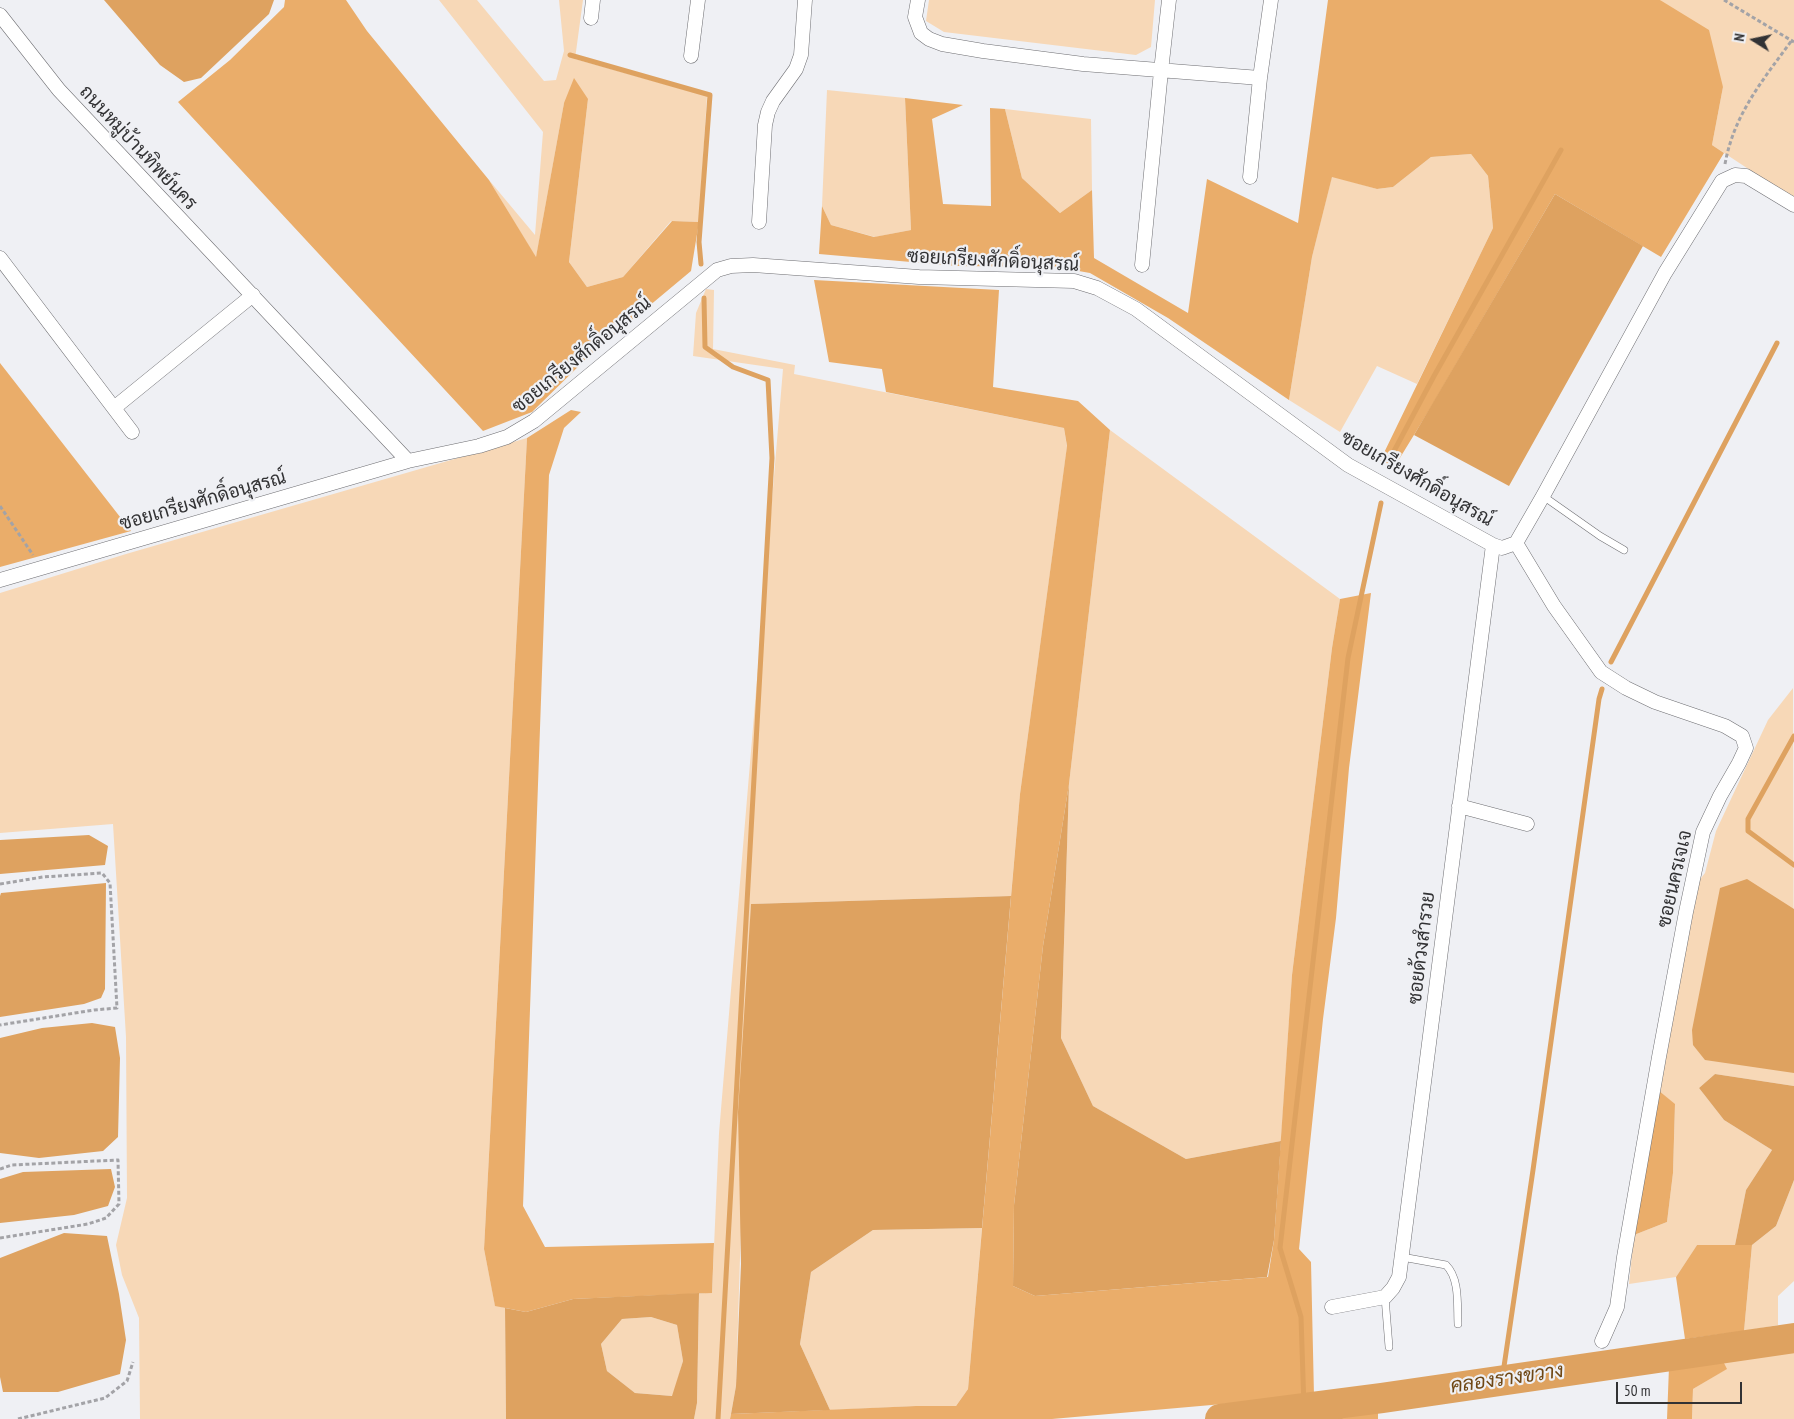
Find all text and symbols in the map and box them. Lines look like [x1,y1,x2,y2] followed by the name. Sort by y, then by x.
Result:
[1729,15,1779,65] north arrow
[1730,32,1749,43] text: N
[74,81,202,215] street label: ถนนหมู่บ้านทิพย์นคร
[906,245,1080,277] street label: ซอยเกรียงศักดิ์อนุสรณ์
[508,292,656,418] street label: ซอยเกรียงศักดิ์อนุสรณ์
[1337,426,1497,532] street label: ซอยเกรียงศักดิ์อนุสรณ์
[117,466,289,536] street label: ซอยเกรียงศักดิ์อนุสรณ์
[1653,828,1697,930] street label: ซอยนครเจเจ
[1404,890,1440,1006] street label: ซอยด้วงสำรวย
[1449,1359,1565,1399] water label: คลองรางขวาง
[1619,1372,1745,1404] scale bar
[1624,1381,1650,1400] text: 50 m

